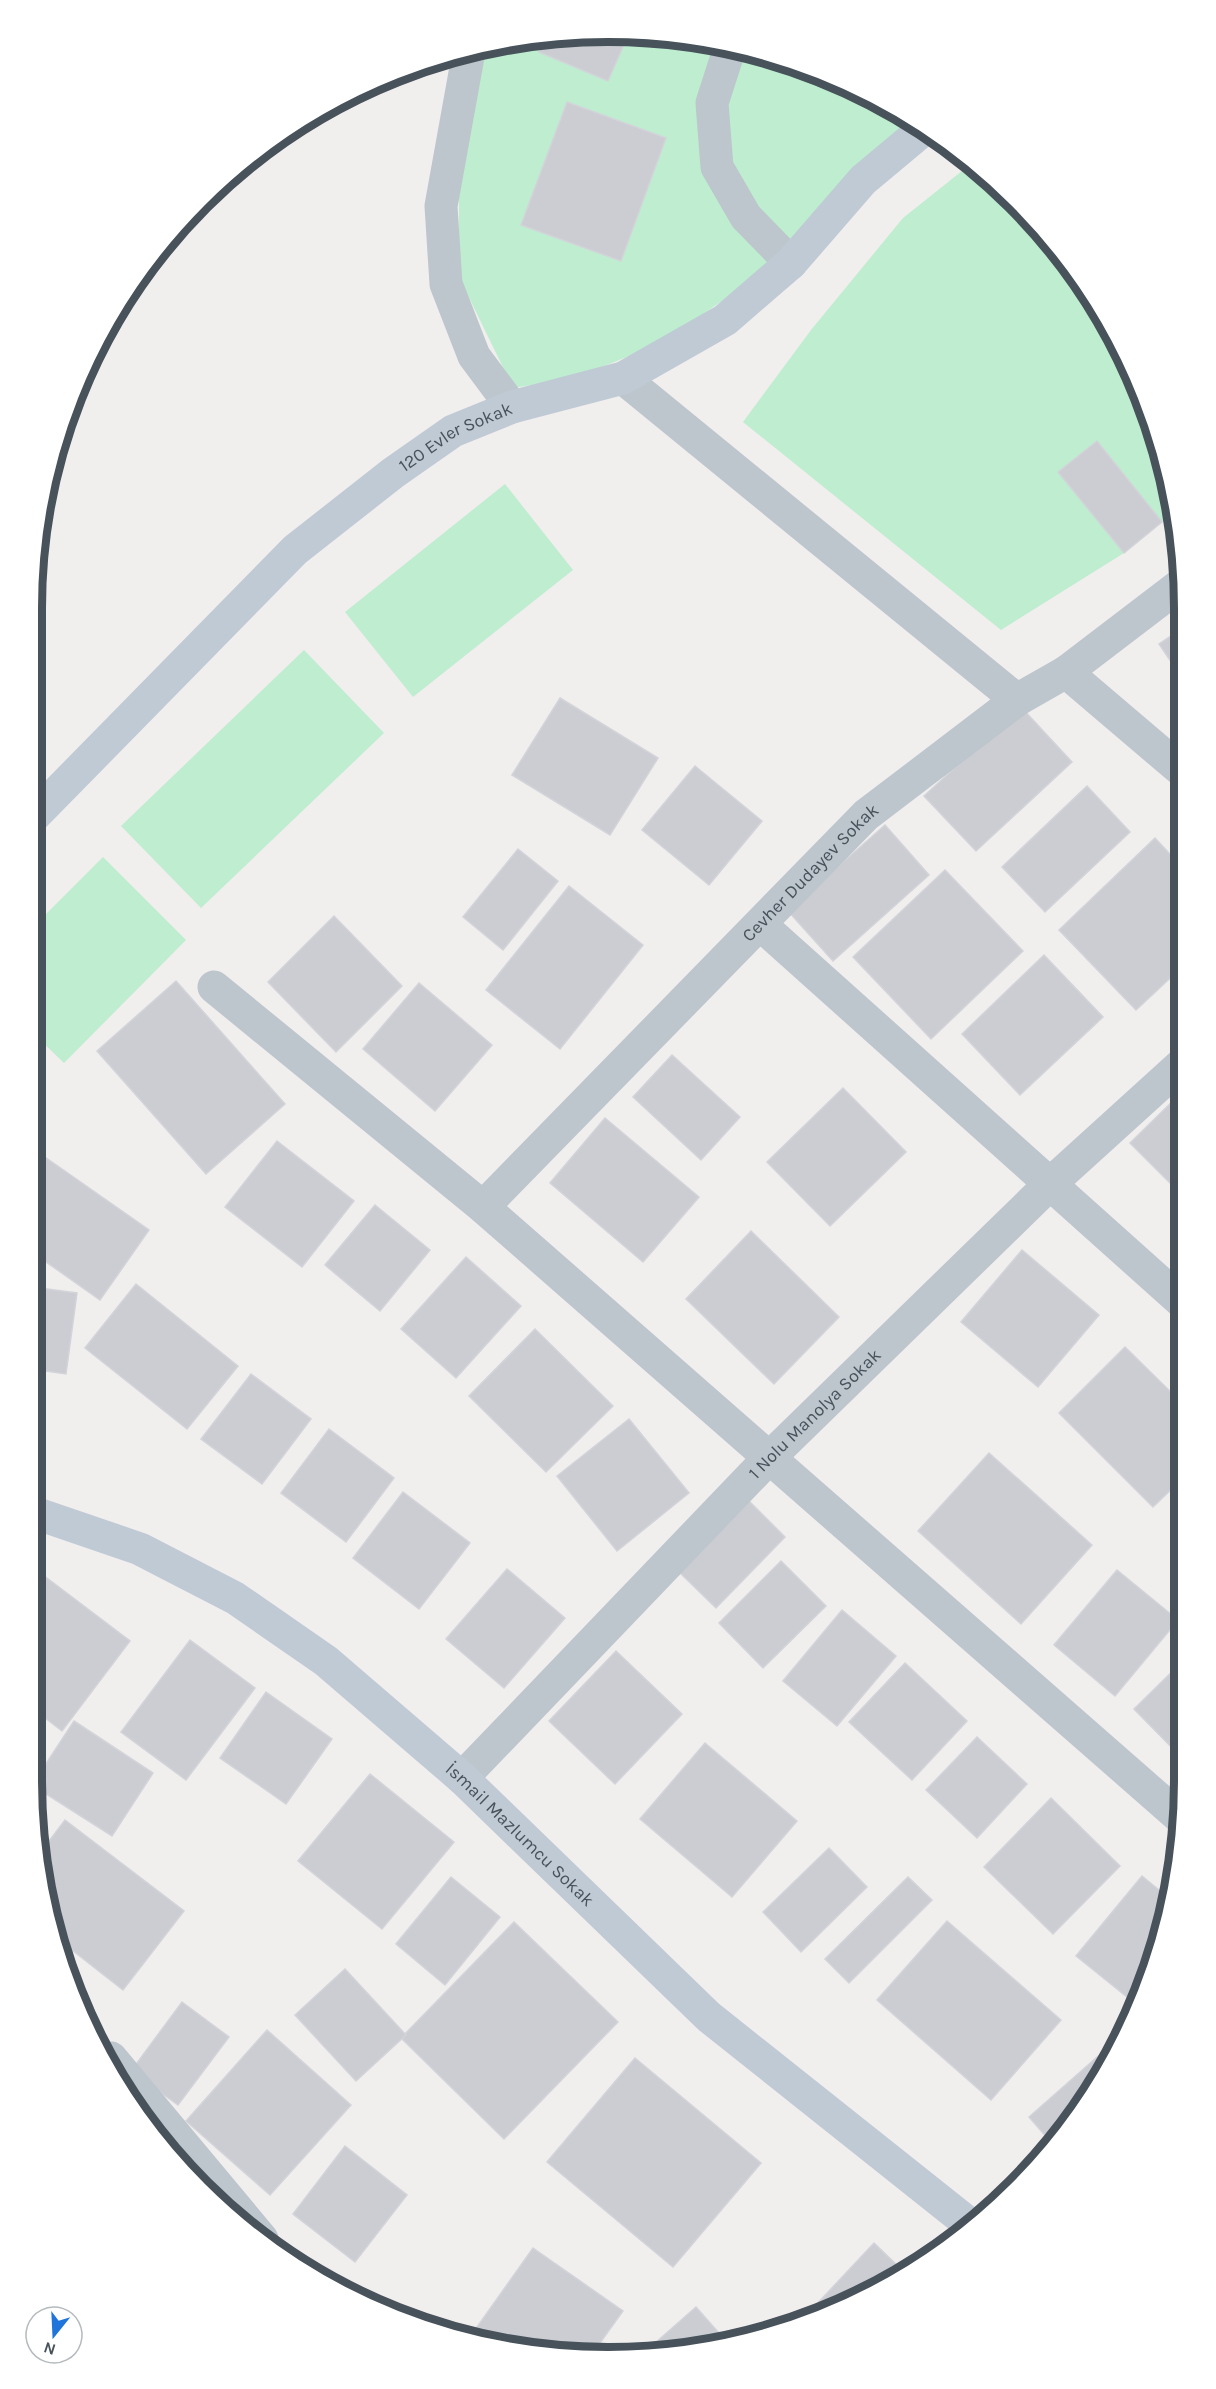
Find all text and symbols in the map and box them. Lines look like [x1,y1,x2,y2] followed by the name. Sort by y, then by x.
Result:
[395,397,515,477] street label: 120 Evler Sokak
[737,799,883,946] street label: Cevher Dudayev Sokak
[744,1344,886,1484] street label: 1 Nolu Manolya Sokak
[441,1758,599,1911] street label: İsmail Mazlumcu Sokak
[24,2305,84,2365] north arrow
[41,2338,58,2360] text: N

